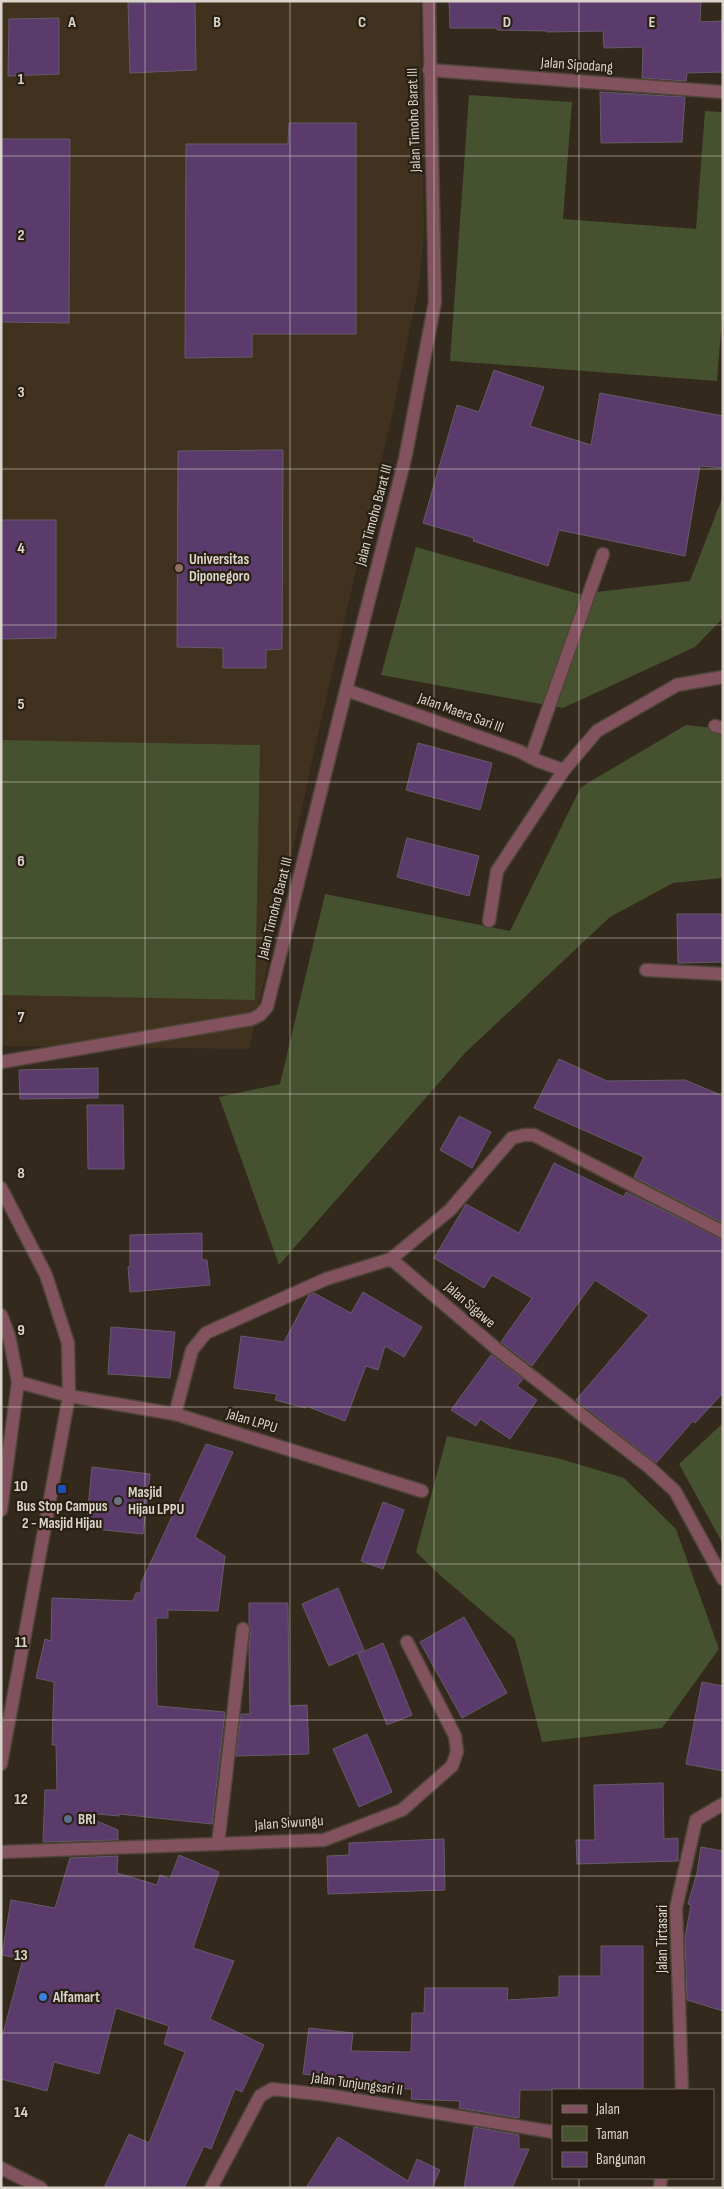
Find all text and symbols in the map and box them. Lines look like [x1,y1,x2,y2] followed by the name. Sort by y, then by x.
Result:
[67,13,76,32] text: A
[213,13,221,32] text: B
[358,13,366,32] text: C
[503,13,511,32] text: D
[649,13,656,32] text: E
[539,53,614,77] street label: Jalan Sipodang
[403,68,425,173] street label: Jalan Timoho Barat III
[18,70,25,89] text: 1
[17,226,25,245] text: 2
[17,383,25,402] text: 3
[351,462,397,569] street label: Jalan Timoho Barat III
[17,539,25,558] text: 4
[189,550,250,586] place label: Universitas Diponegoro
[173,562,185,574] marker: Universitas Diponegoro
[415,688,507,737] street label: Jalan Maera Sari III
[17,695,25,714] text: 5
[17,852,25,871] text: 6
[253,855,297,962] street label: Jalan Timoho Barat III
[18,1008,25,1027] text: 7
[17,1164,25,1183] text: 8
[440,1277,499,1332] street label: Jalan Sigawe
[17,1321,25,1340] text: 9
[223,1404,280,1438] street label: Jalan LPPU
[14,1477,28,1496] text: 10
[56,1483,68,1495] marker: Bus Stop Campus 2 - Masjid Hijau
[128,1483,185,1519] place label: Masjid Hijau LPPU
[112,1495,124,1507] marker: Masjid Hijau LPPU
[16,1497,108,1533] place label: Bus Stop Campus 2 - Masjid Hijau
[15,1633,28,1652] text: 11
[14,1790,28,1809] text: 12
[78,1810,96,1829] place label: BRI
[253,1811,324,1835] street label: Jalan Siwungu
[62,1813,74,1825] marker: BRI
[653,1905,672,1974] street label: Jalan Tirtasari
[14,1946,28,1965] text: 13
[52,1988,100,2007] place label: Alfamart
[37,1991,49,2003] marker: Alfamart
[309,2068,404,2100] street label: Jalan Tunjungsari II
[552,2089,714,2179] legend
[595,2100,620,2119] text: Jalan
[14,2103,28,2122] text: 14
[596,2125,629,2144] text: Taman
[596,2150,646,2169] text: Bangunan

